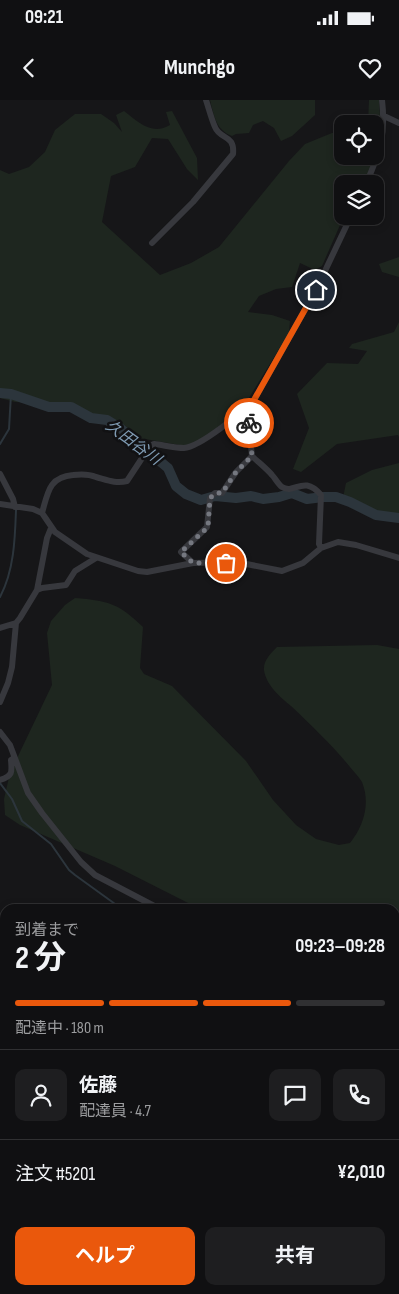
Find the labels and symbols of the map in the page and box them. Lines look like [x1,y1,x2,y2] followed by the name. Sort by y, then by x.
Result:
[295,269,337,311] pin
[224,398,274,448] courier
[102,417,166,471] water label: 久田谷川
[205,542,247,584] pin

